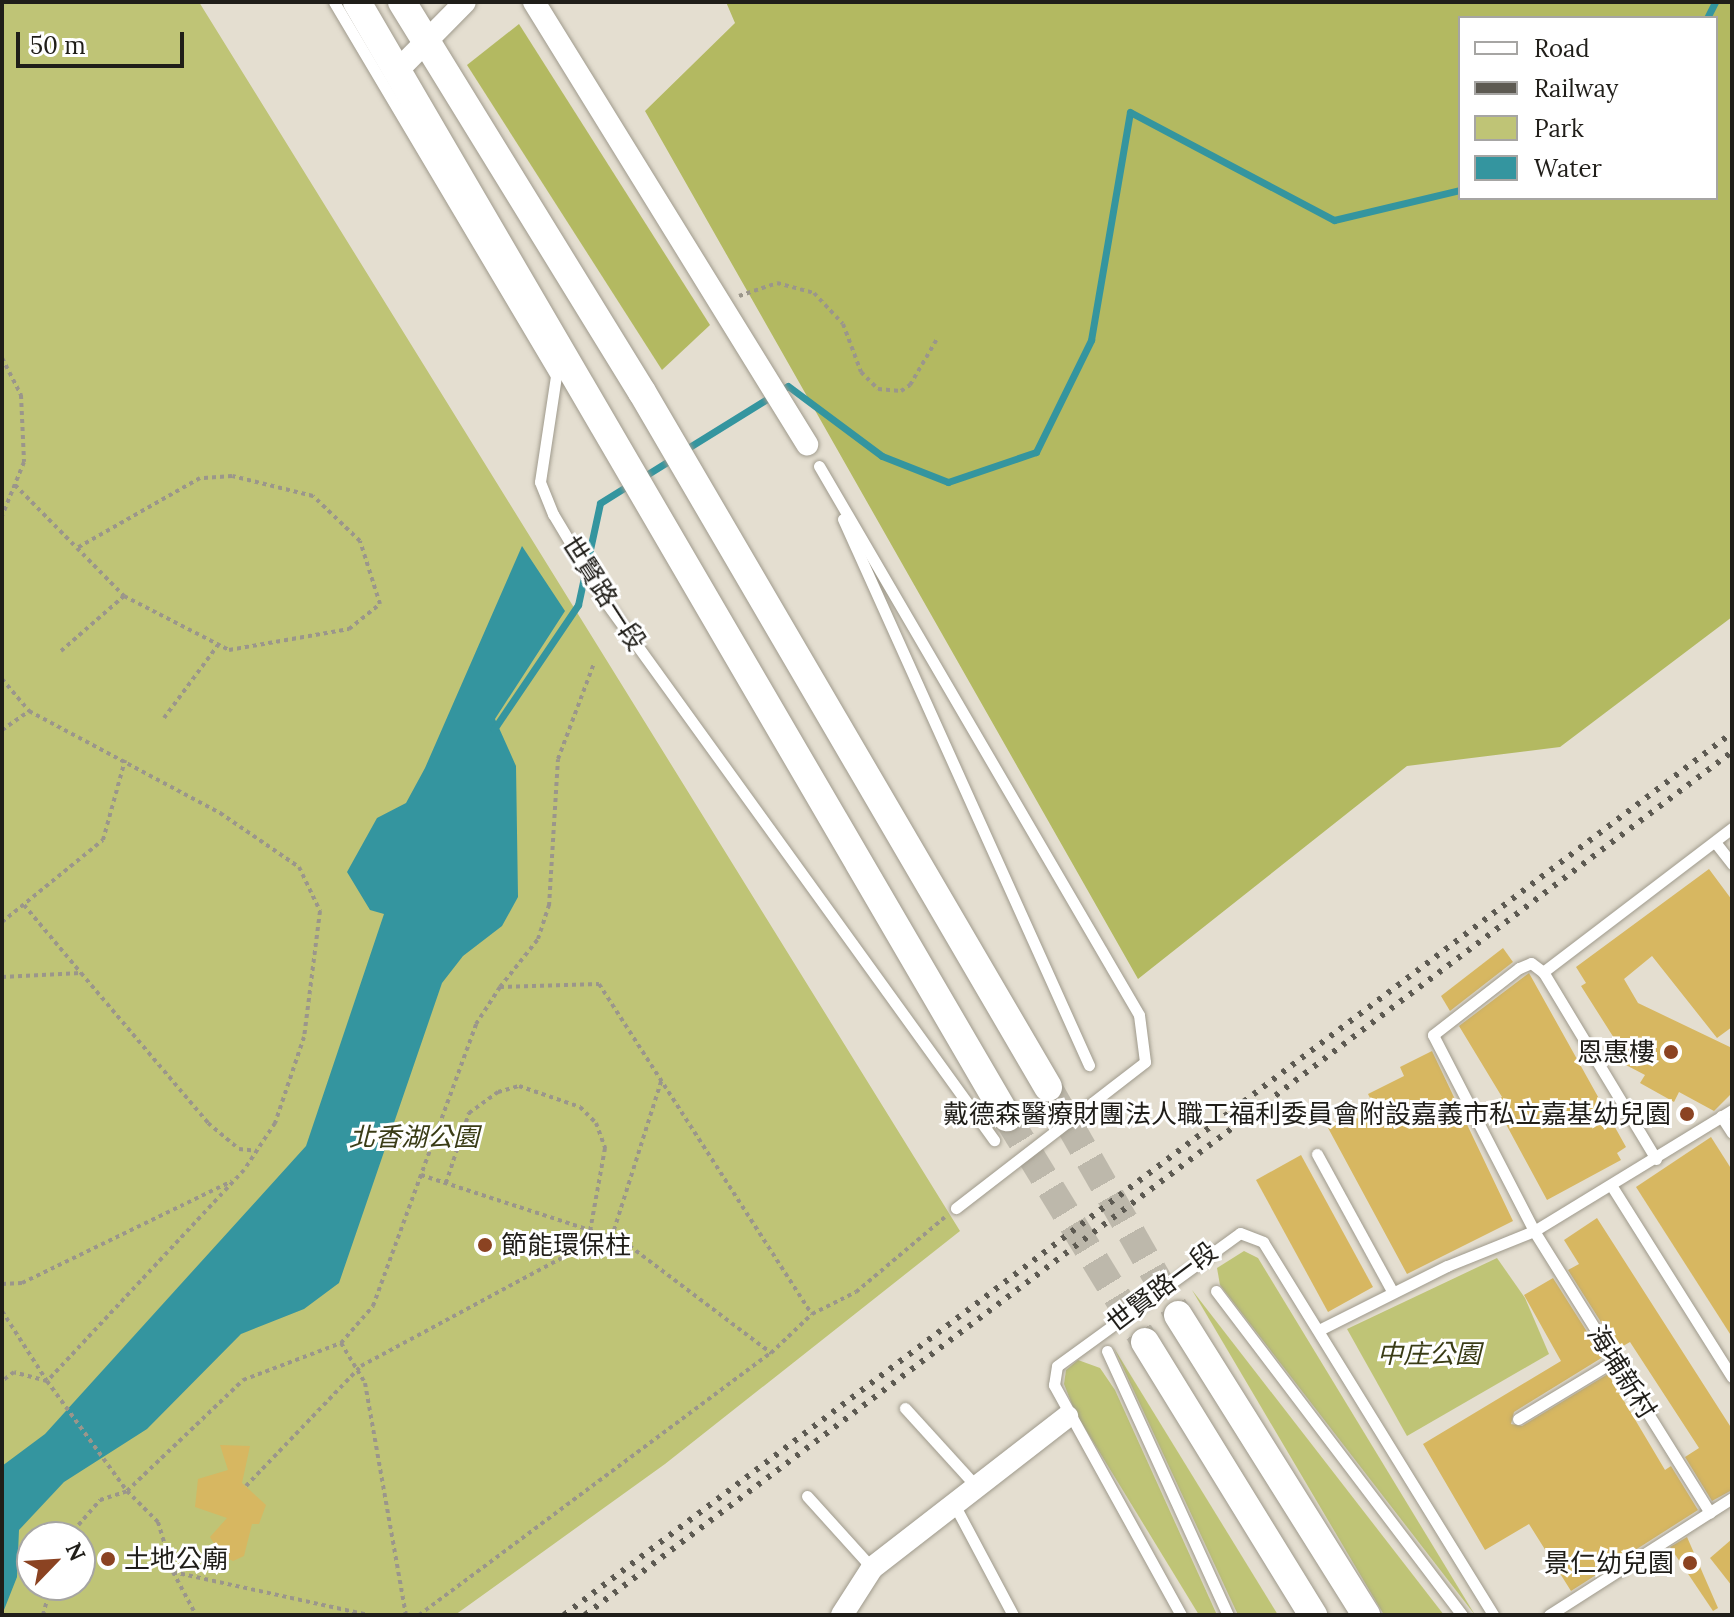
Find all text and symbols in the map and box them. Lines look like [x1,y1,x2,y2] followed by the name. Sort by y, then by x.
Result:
[20,16,188,66] scale bar
[1458,16,1718,200] legend
[30,30,86,61] text: 50 m
[1534,33,1590,64] text: Road
[1534,73,1618,104] text: Railway
[1534,113,1584,144] text: Park
[1534,153,1602,184] text: Water
[556,530,652,656] street label: 世賢路一段
[1577,1036,1655,1068] place label: 恩惠樓
[1662,1043,1680,1061] marker: 恩惠樓
[943,1098,1671,1130] place label: 戴德森醫療財團法人職工福利委員會附設嘉義市私立嘉基幼兒園
[1678,1105,1696,1123] marker: 戴德森醫療財團法人職工福利委員會附設嘉義市私立嘉基幼兒園
[349,1121,479,1153] park label: 北香湖公園
[501,1229,631,1261] place label: 節能環保柱
[1101,1235,1223,1339] street label: 世賢路一段
[476,1236,494,1254] marker: 節能環保柱
[1581,1320,1663,1424] street label: 海埔新村
[1377,1338,1481,1370] park label: 中庄公園
[16,1521,96,1601] north arrow
[60,1538,92,1565] text: N
[124,1543,228,1575] place label: 土地公廟
[1544,1547,1674,1579] place label: 景仁幼兒園
[99,1550,117,1568] marker: 土地公廟
[1681,1554,1699,1572] marker: 景仁幼兒園

